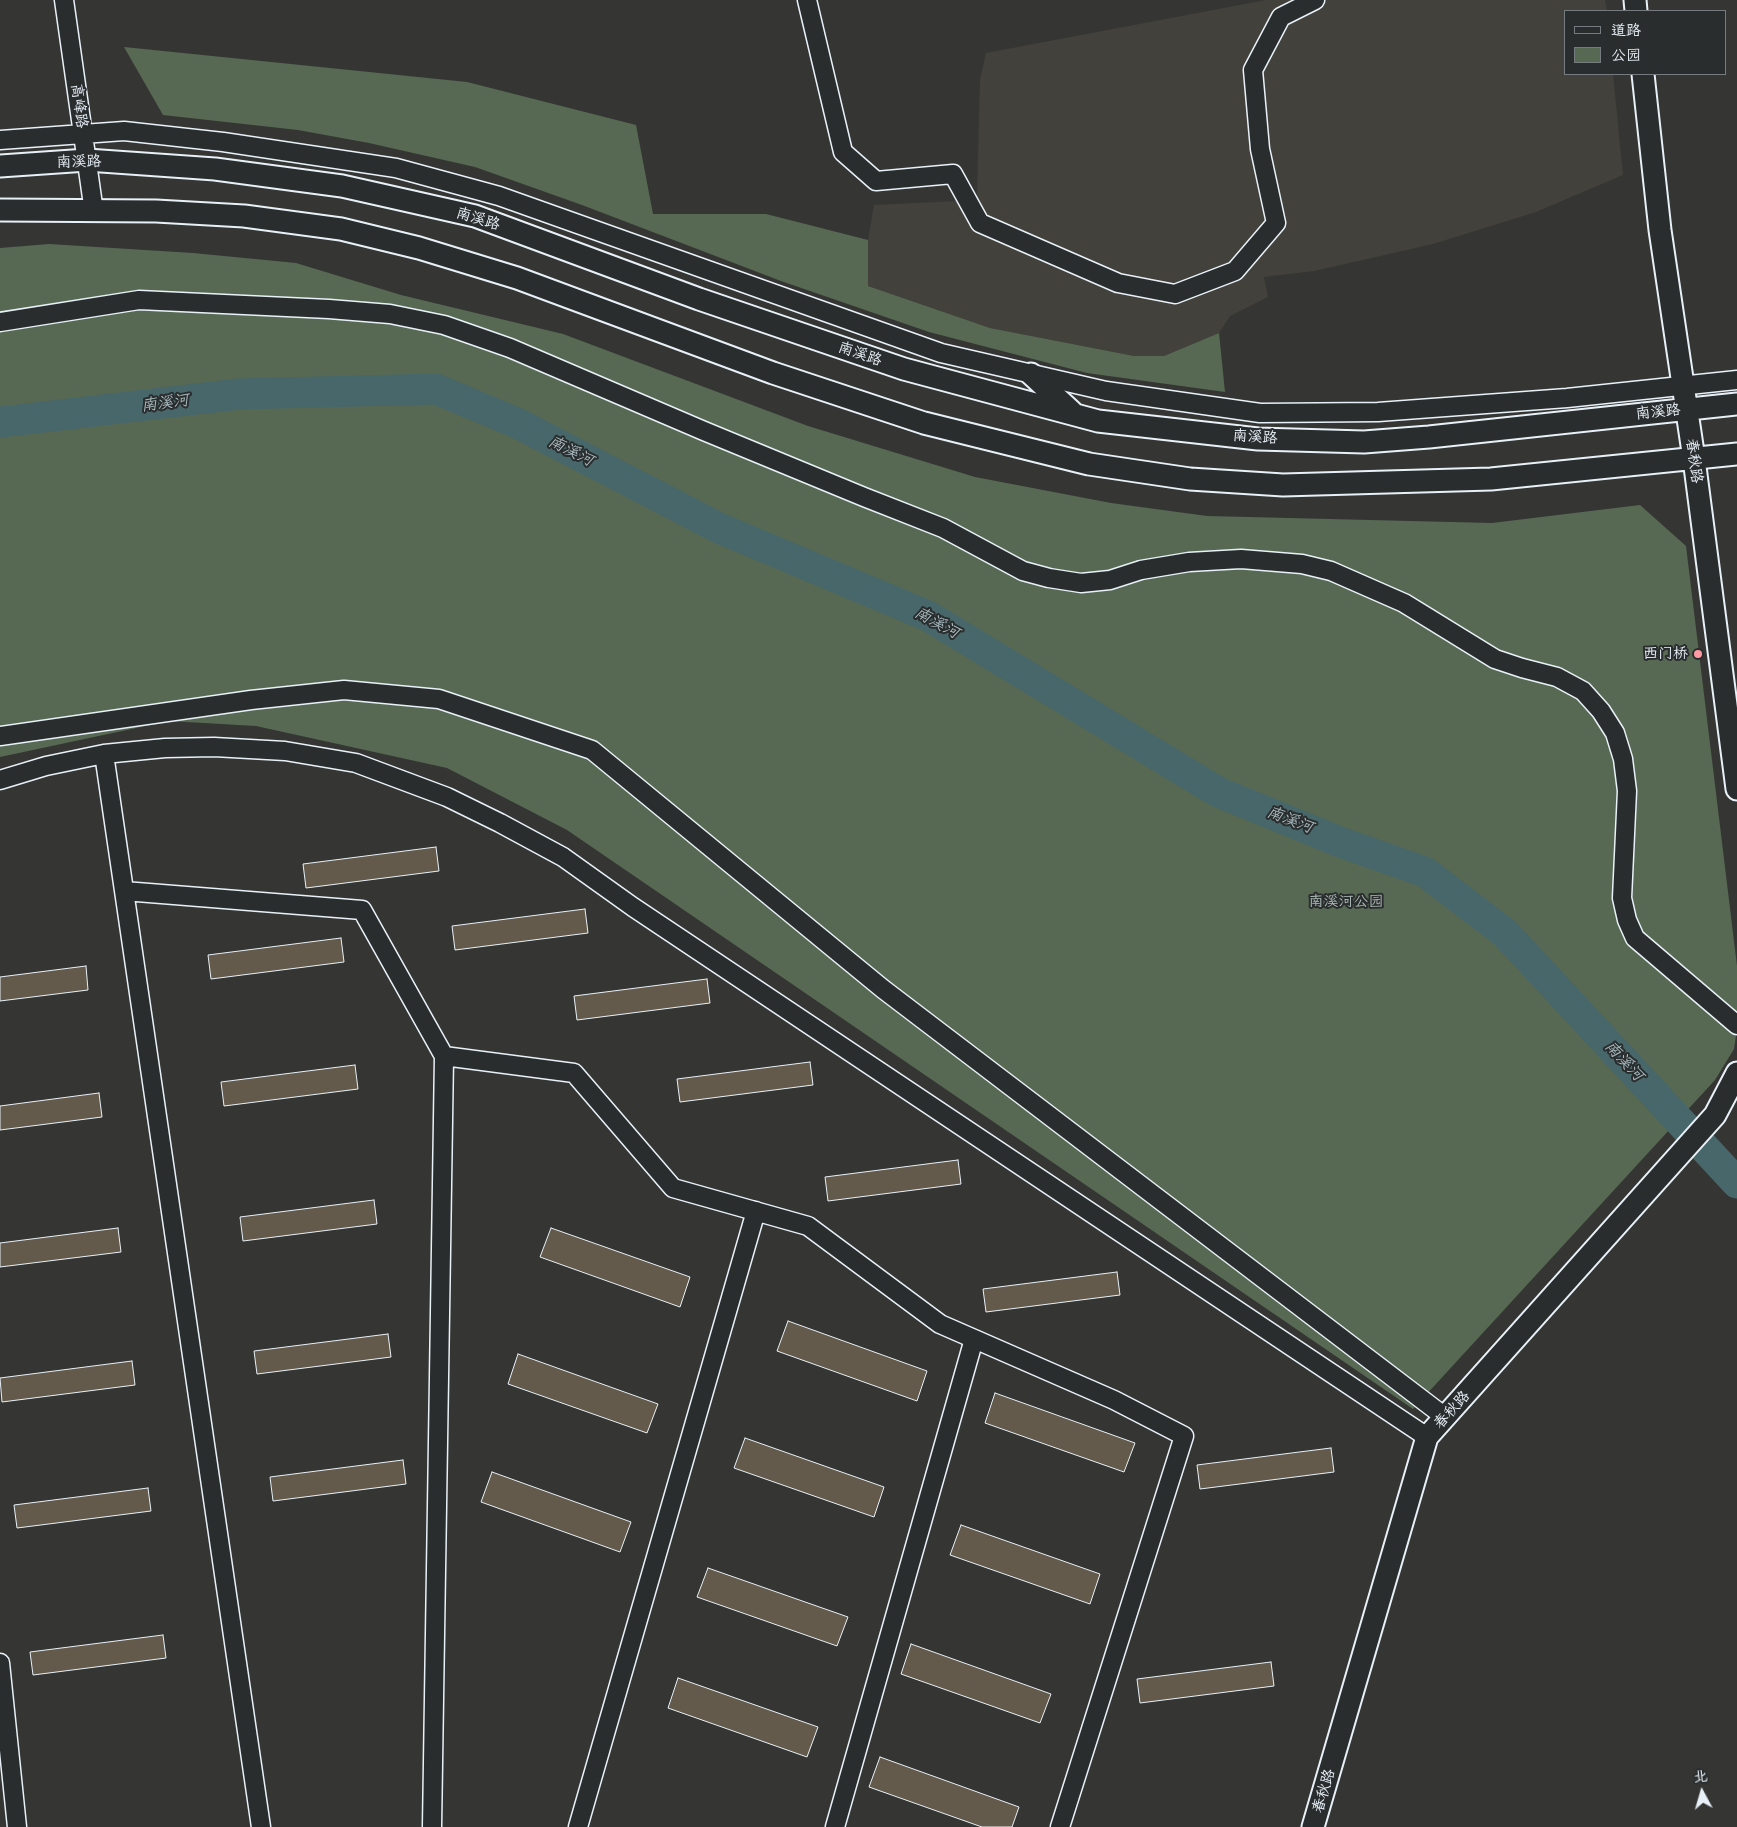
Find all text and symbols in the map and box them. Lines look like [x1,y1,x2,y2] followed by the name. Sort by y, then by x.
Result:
[1564,10,1727,75] legend
[1611,21,1641,39] text: 道路
[1611,46,1641,64] text: 公园
[67,82,91,130] street label: 高峰路
[56,153,102,171] street label: 南溪路
[454,204,502,234] street label: 南溪路
[836,338,884,370] street label: 南溪路
[140,391,190,415] water label: 南溪河
[1635,401,1681,423] street label: 南溪路
[1232,426,1278,448] street label: 南溪路
[545,432,597,470] water label: 南溪河
[1682,437,1706,485] street label: 春秋路
[911,603,963,643] water label: 南溪河
[1643,645,1688,663] place label: 西门桥
[1692,648,1704,660] marker: 西门桥
[1264,802,1316,838] water label: 南溪河
[1309,893,1383,911] park label: 南溪河公园
[1601,1037,1647,1085] water label: 南溪河
[1430,1387,1474,1433] street label: 春秋路
[1309,1767,1339,1815] street label: 春秋路
[1677,1767,1727,1817] north arrow
[1693,1767,1708,1786] text: 北

